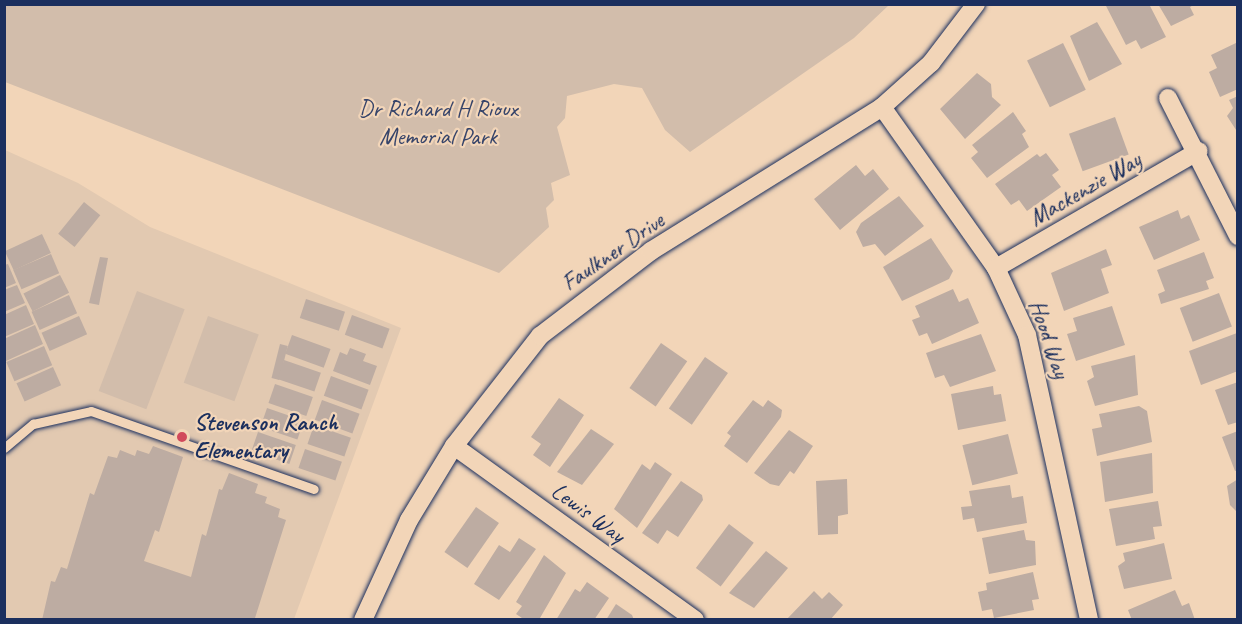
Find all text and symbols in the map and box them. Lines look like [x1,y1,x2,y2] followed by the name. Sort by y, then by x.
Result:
[357,95,519,151] park label: Dr Richard H Rioux Memorial Park
[1024,145,1146,233] street label: Mackenzie Way
[556,206,670,298] street label: Faulkner Drive
[1022,296,1076,382] street label: Hood Way
[194,409,337,465] place label: Stevenson Ranch Elementary
[175,430,189,444] marker: Stevenson Ranch Elementary
[545,477,631,549] street label: Lewis Way

